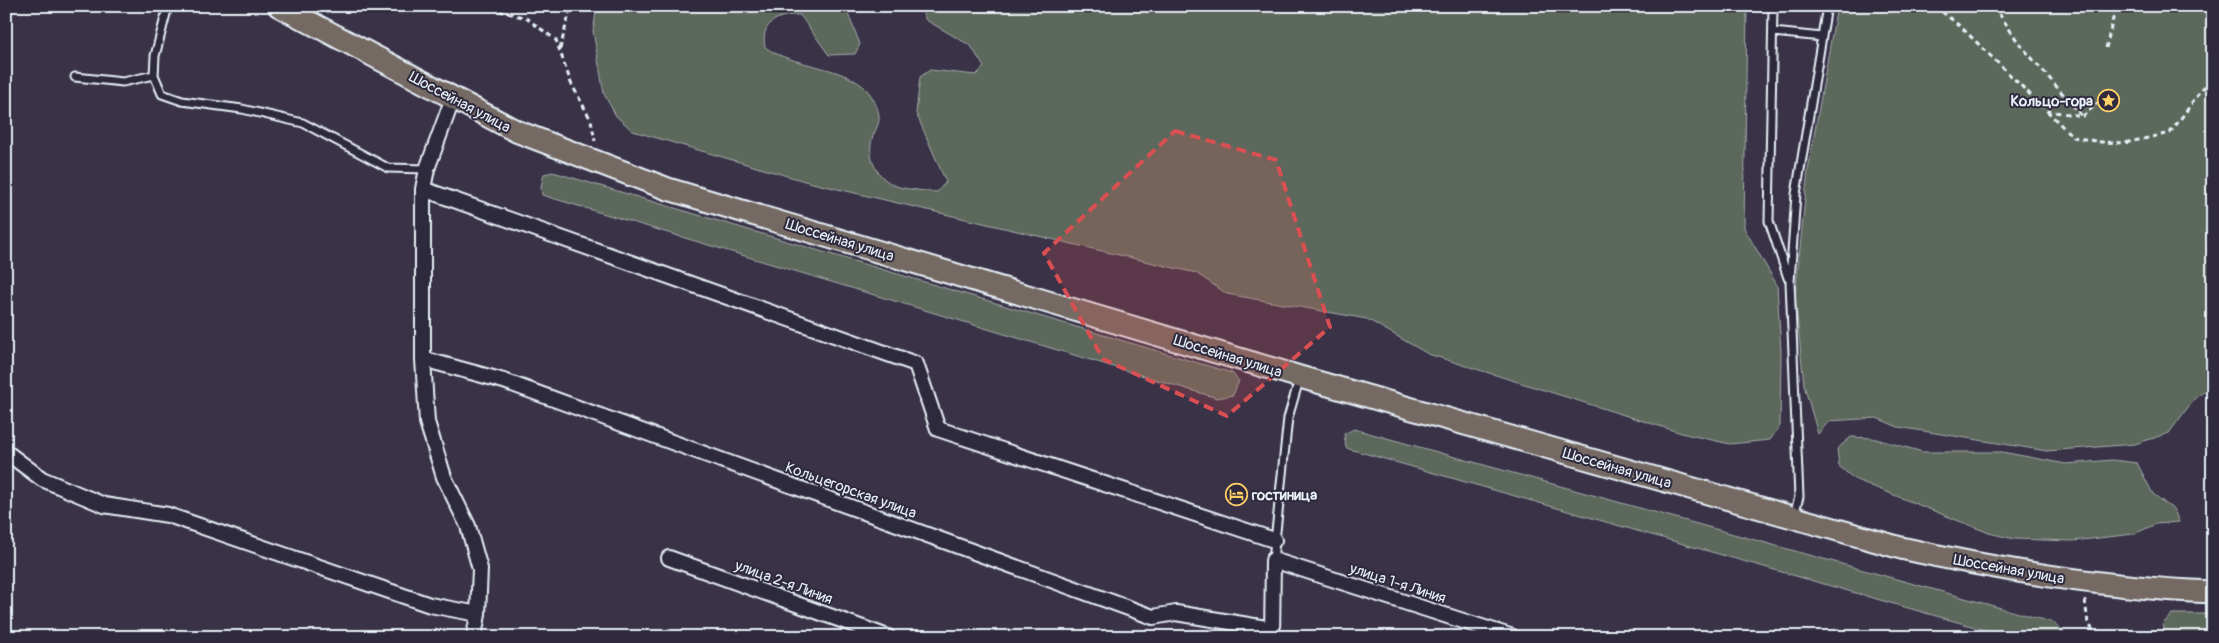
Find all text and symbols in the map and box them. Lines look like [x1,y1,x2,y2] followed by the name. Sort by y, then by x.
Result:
[406,68,514,137] street label: Шоссейная улица
[2097,89,2121,113] place icon: Кольцо-гора
[2010,92,2093,111] place label: Кольцо-гора
[783,215,896,266] street label: Шоссейная улица
[1171,331,1284,382] street label: Шоссейная улица
[1560,444,1673,493] street label: Шоссейная улица
[782,458,919,523] street label: Кольцегорская улица
[1224,483,1248,507] hotel icon: гостиница
[1251,486,1317,505] place label: гостиница
[1952,550,2066,589] street label: Шоссейная улица
[731,556,835,609] street label: улица 2-я Линия
[1346,559,1448,608] street label: улица 1-я Линия

